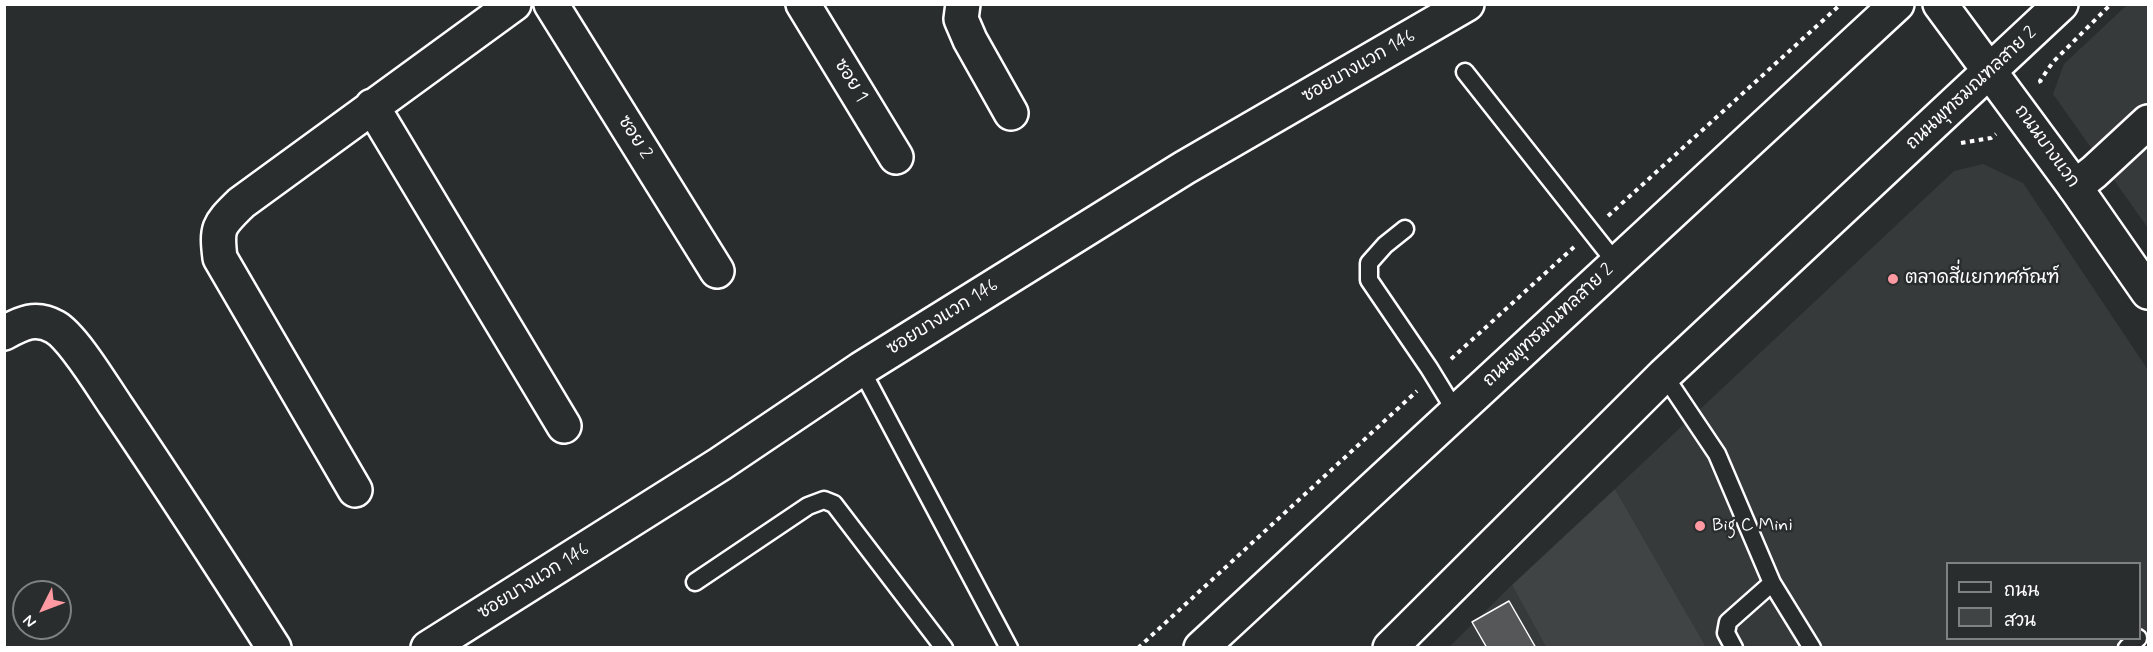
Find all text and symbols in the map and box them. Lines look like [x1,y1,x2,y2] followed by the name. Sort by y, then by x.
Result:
[1902,23,2042,155] street label: ถนนพุทธมณฑลสาย 2
[1299,26,1419,108] street label: ซอยบางแวก 146
[829,56,871,106] street label: ซอย 1
[2009,101,2083,193] street label: ถนนบางแวก
[612,112,656,164] street label: ซอย 2
[1479,260,1619,392] street label: ถนนพุทธมณฑลสาย 2
[1905,268,2060,290] place label: ตลาดสี่แยกทศกัณฑ์
[1886,272,1900,286] marker: ตลาดสี่แยกทศกัณฑ์
[884,275,1002,361] street label: ซอยบางแวก 146
[1712,515,1793,537] place label: Big C Mini
[1693,519,1707,533] marker: Big C Mini
[475,539,593,625] street label: ซอยบางแวก 146
[1946,562,2141,640] legend
[2004,579,2039,603] text: ถนน
[12,580,72,640] north arrow
[2004,609,2036,633] text: สวน
[18,610,41,632] text: N

